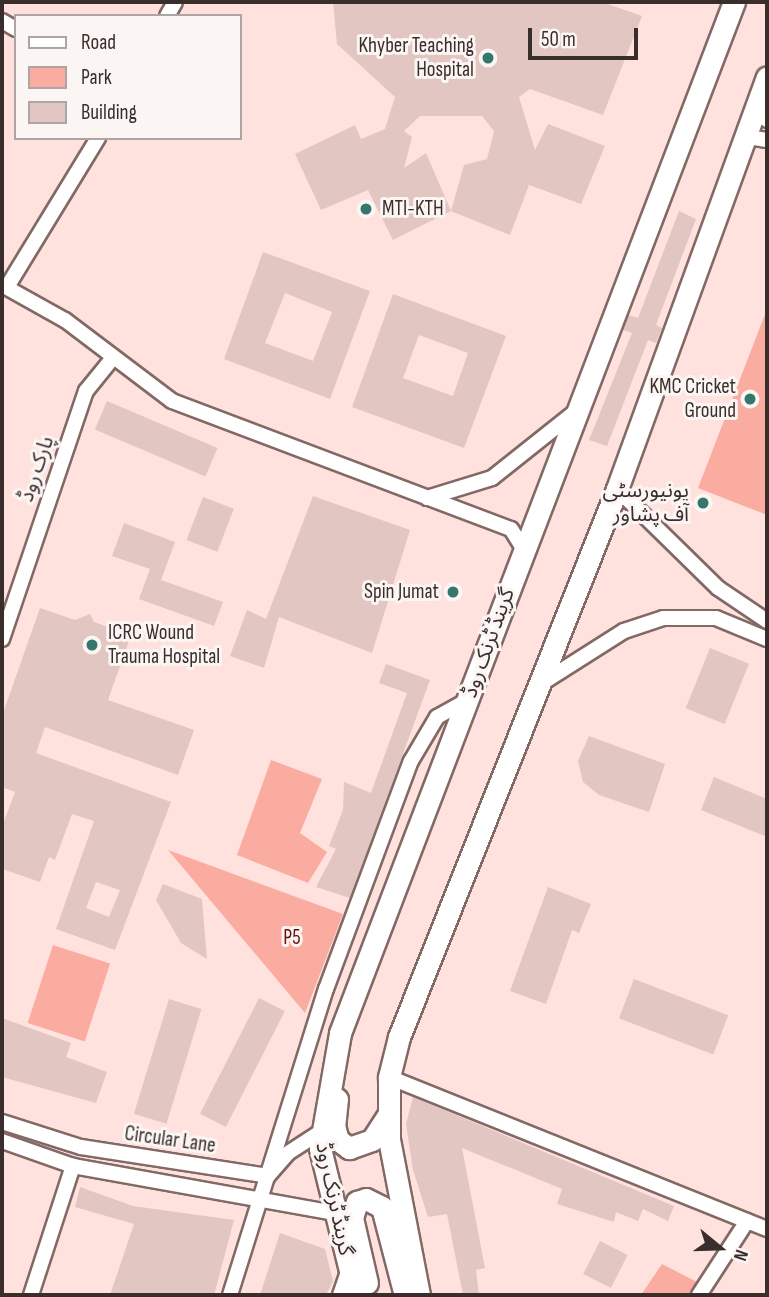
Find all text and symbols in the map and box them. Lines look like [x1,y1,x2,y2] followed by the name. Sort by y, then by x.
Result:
[14,14,242,140] legend
[531,14,641,58] scale bar
[541,27,576,52] text: 50 m
[81,30,116,55] text: Road
[359,33,474,83] place label: Khyber Teaching Hospital
[480,50,496,66] marker: Khyber Teaching Hospital
[81,65,112,90] text: Park
[81,100,137,125] text: Building
[382,196,444,222] place label: MTI-KTH
[356,199,376,219] marker: MTI-KTH
[650,374,736,424] place label: KMC Cricket Ground
[742,391,758,407] marker: KMC Cricket Ground
[14,433,60,505] street label: پارک روڈ
[603,478,689,528] place label: یونیورسٹی آف پشاور
[695,495,711,511] marker: یونیورسٹی آف پشاور
[364,579,439,605] place label: Spin Jumat
[445,584,461,600] marker: Spin Jumat
[458,585,520,701] street label: گرینڈ ٹرنک روڈ
[108,620,220,670] place label: ICRC Wound Trauma Hospital
[82,635,102,655] marker: ICRC Wound Trauma Hospital
[283,925,301,951] park label: P5
[123,1121,217,1159] street label: Circular Lane
[310,1140,358,1258] street label: گرینڈ ٹرنک روڈ
[685,1213,755,1283] north arrow
[728,1246,753,1264] text: N

